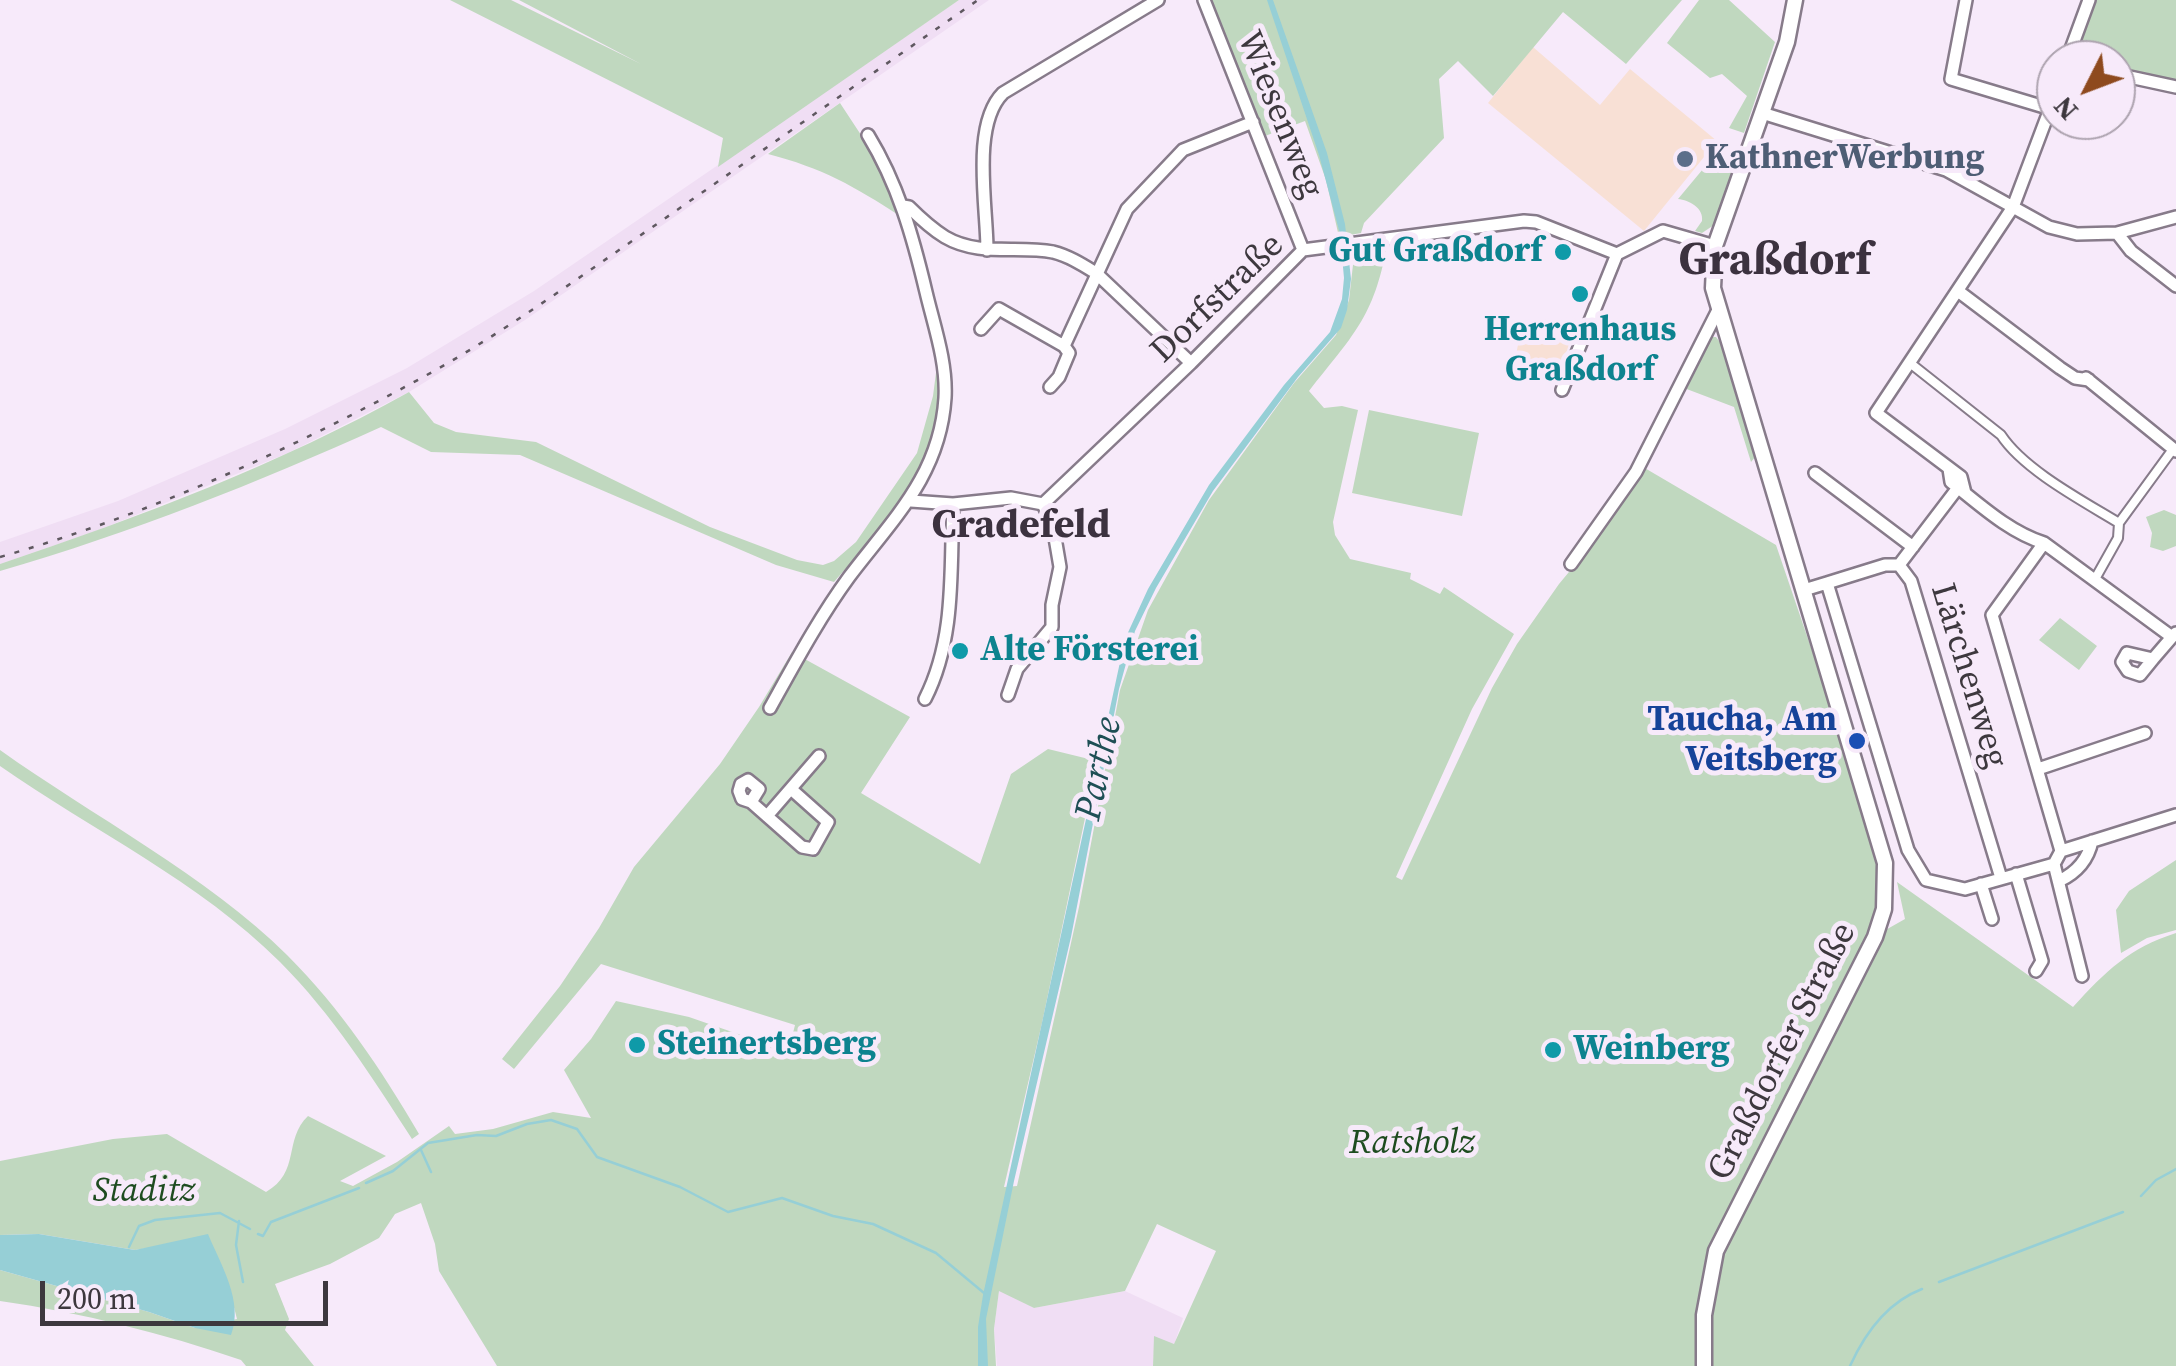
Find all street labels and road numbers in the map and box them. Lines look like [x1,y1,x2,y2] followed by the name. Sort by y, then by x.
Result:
[1226,25,1332,205] street label: Wiesenweg
[1143,225,1293,373] street label: Dorfstraße
[1920,579,2016,773] street label: Lärchenweg
[1700,916,1866,1188] street label: Graßdorfer Straße

